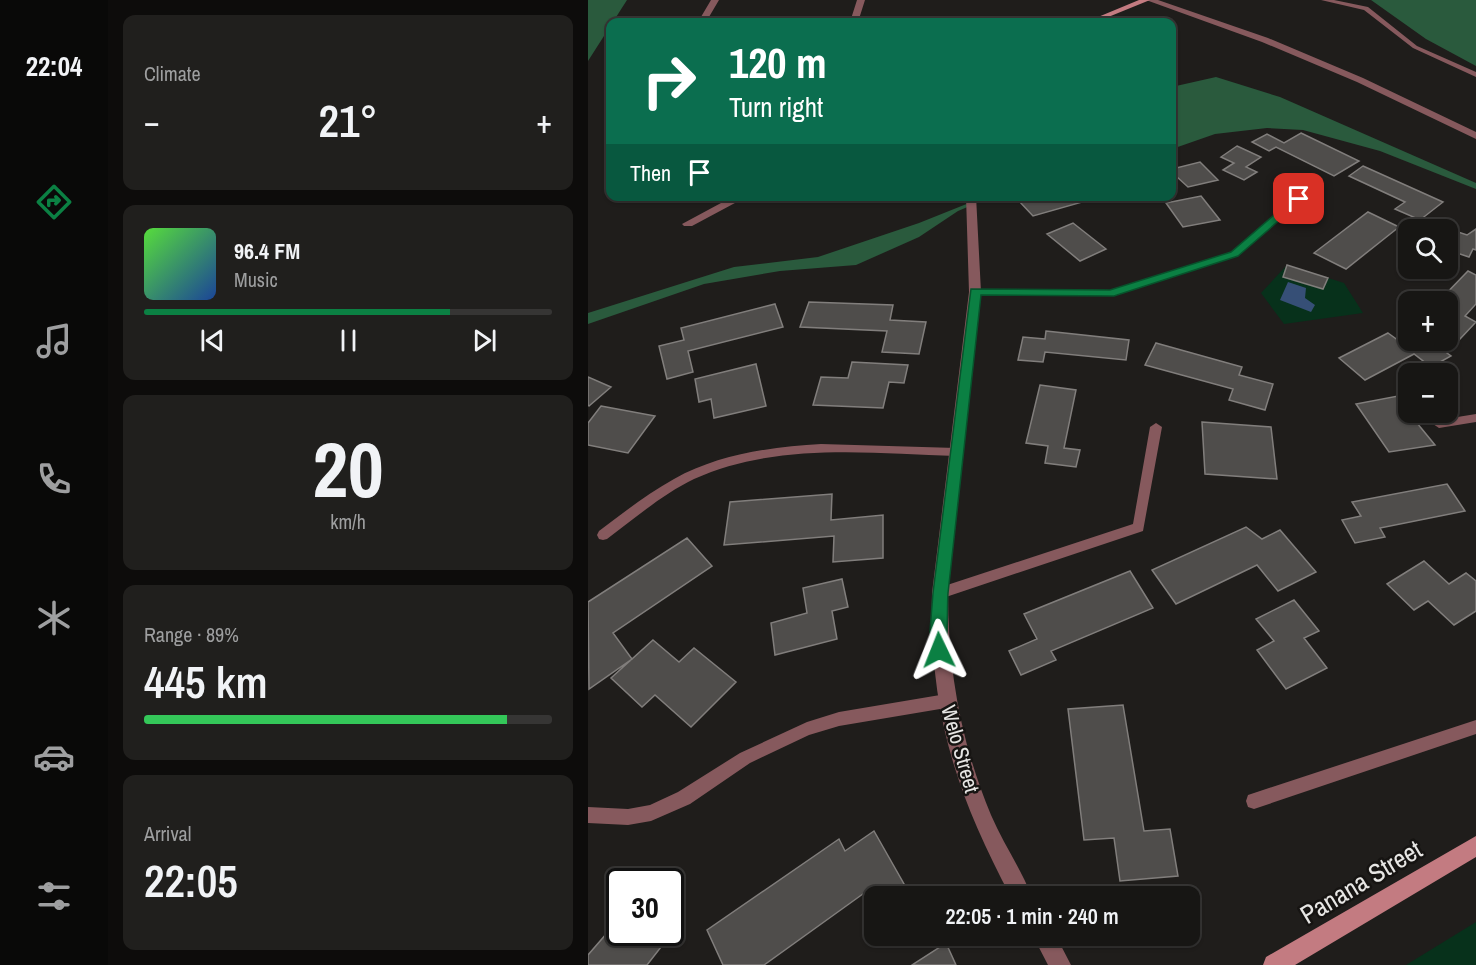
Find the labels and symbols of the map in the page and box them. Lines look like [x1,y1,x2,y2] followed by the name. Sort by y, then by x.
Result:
[1273,173,1324,224] pin
[907,618,971,682] position arrow
[934,702,987,796] street label: Welo Street
[1293,831,1428,932] street label: Panana Street
[606,868,684,946] speed limit sign: 30

